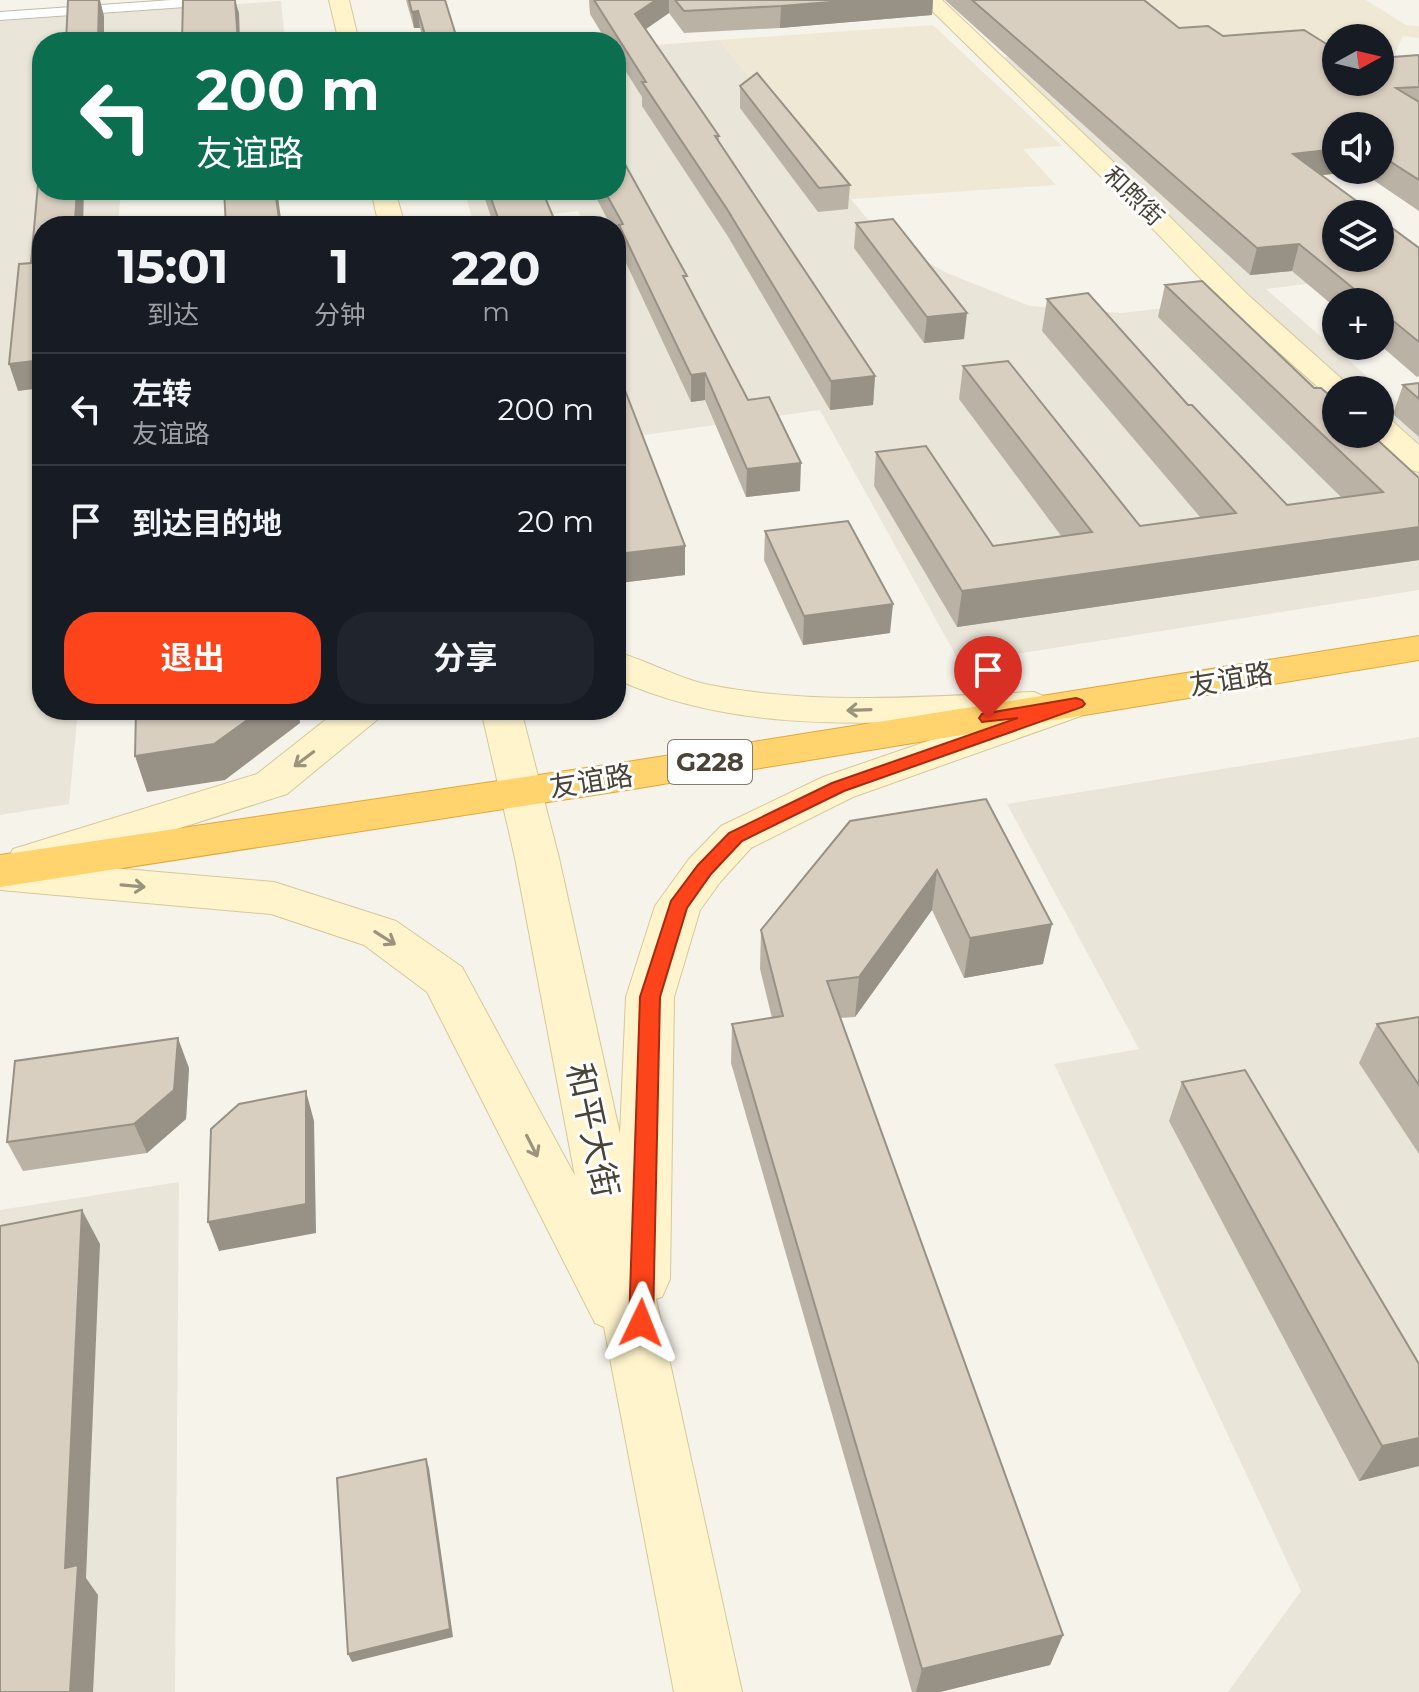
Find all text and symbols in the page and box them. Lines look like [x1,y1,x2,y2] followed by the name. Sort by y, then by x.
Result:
[1322,24,1394,96] north arrow
[1322,24,1394,448] map controls
[196,56,380,124] text: 200 m
[64,64,168,168] icon: left
[1322,112,1394,184] button: sound
[196,131,304,175] text: 友谊路
[1098,161,1170,231] street label: 和煦街
[1322,200,1394,272] button: layers
[117,237,229,295] text: 15:01
[331,237,349,295] text: 1
[451,239,541,297] text: 220
[1322,288,1394,360] button: +
[482,296,510,328] text: m
[147,299,199,331] text: 到达
[314,299,366,331] text: 分钟
[132,375,192,412] text: 左转
[1322,376,1394,448] button: −
[64,387,108,431] icon: left
[498,391,594,428] text: 200 m
[132,418,210,450] text: 友谊路
[64,499,108,543] icon: arrive
[517,503,594,540] text: 20 m
[132,505,282,542] text: 到达目的地
[64,612,321,704] button: 退出
[337,612,594,704] button: 分享
[954,636,1022,718] pin
[966,648,1010,692] icon: arrive
[1187,656,1275,702] street label: 友谊路
[846,702,873,717] one-way arrow
[668,740,752,784] road number: G228
[294,751,315,768] one-way arrow
[547,758,635,804] street label: 友谊路
[120,878,146,893] one-way arrow
[374,930,396,946] one-way arrow
[558,1059,628,1201] street label: 和平大街
[525,1133,541,1157] one-way arrow
[599,1281,683,1365] position arrow

